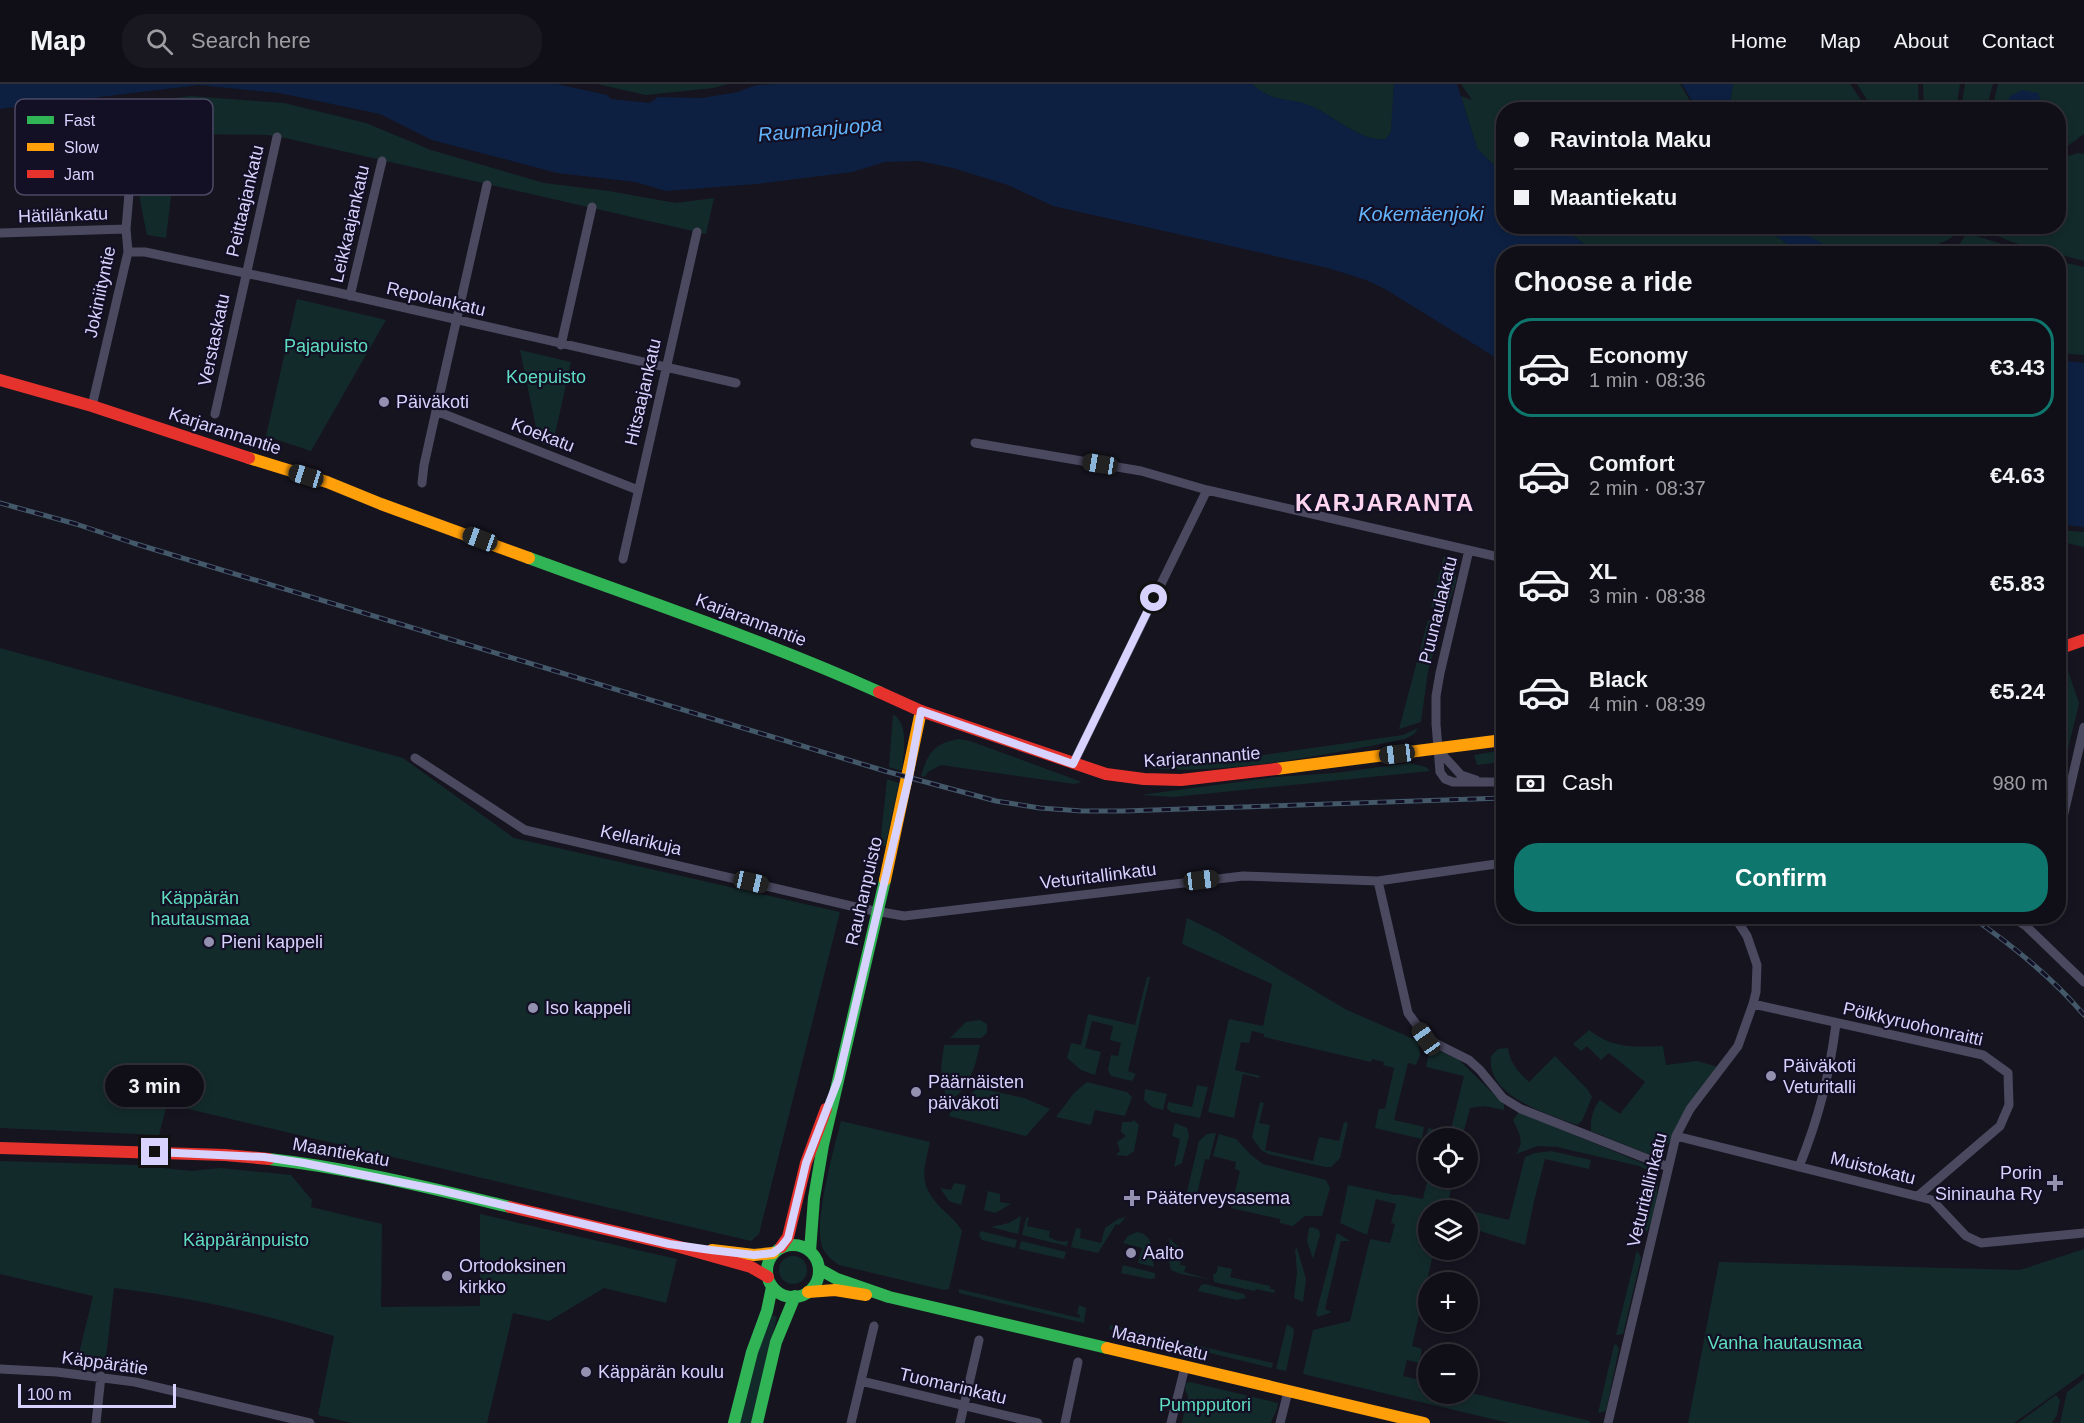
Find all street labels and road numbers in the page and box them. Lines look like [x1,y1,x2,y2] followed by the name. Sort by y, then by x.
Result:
[222,143,268,259] street label: Peittaajankatu
[327,163,373,285] street label: Leikkaajankatu
[18,203,108,227] street label: Hätilänkatu
[81,244,119,340] street label: Jokiniityntie
[385,278,487,320] street label: Repolankatu
[194,292,234,388] street label: Verstaskatu
[621,337,665,447] street label: Hitsaajankatu
[166,403,284,459] street label: Karjarannantie
[509,414,577,456] street label: Koekatu
[1415,554,1461,666] street label: Puunaulakatu
[693,590,809,650] street label: Karjarannantie
[1143,743,1261,771] street label: Karjarannantie
[598,821,685,859] street label: Kellarikuja
[842,835,886,947] street label: Rauhanpuisto
[1039,859,1157,893] street label: Veturitallinkatu
[1841,998,1985,1050] street label: Pölkkyruohonraitti
[1623,1131,1671,1249] street label: Veturitallinkatu
[291,1134,391,1170] street label: Maantiekatu
[1828,1148,1918,1188] street label: Muistokatu
[1110,1321,1210,1365] street label: Maantiekatu
[60,1347,150,1379] street label: Käppärätie
[897,1364,1009,1408] street label: Tuomarinkatu

